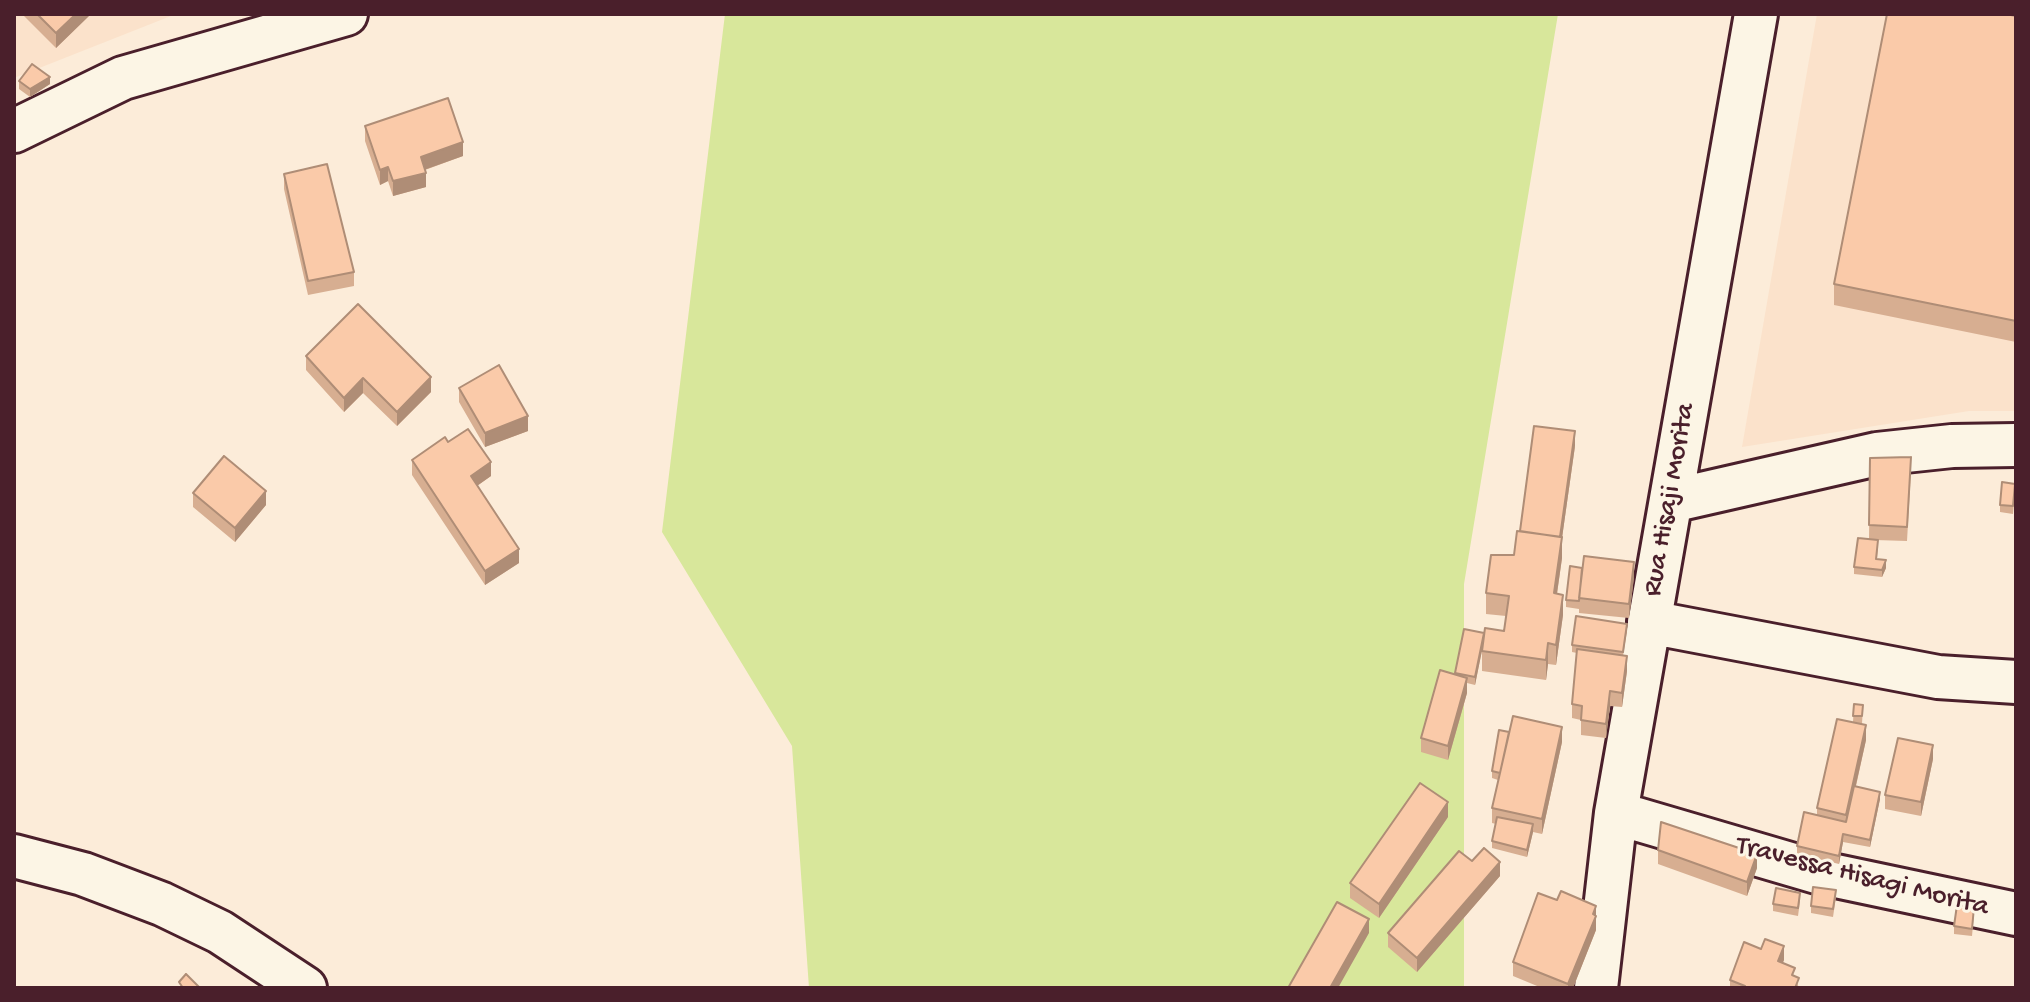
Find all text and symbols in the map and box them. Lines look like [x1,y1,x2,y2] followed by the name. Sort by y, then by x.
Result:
[1637,401,1705,599] street label: Rua Hisaji Morita
[1732,830,1992,926] street label: Travessa Hisagi Morita

